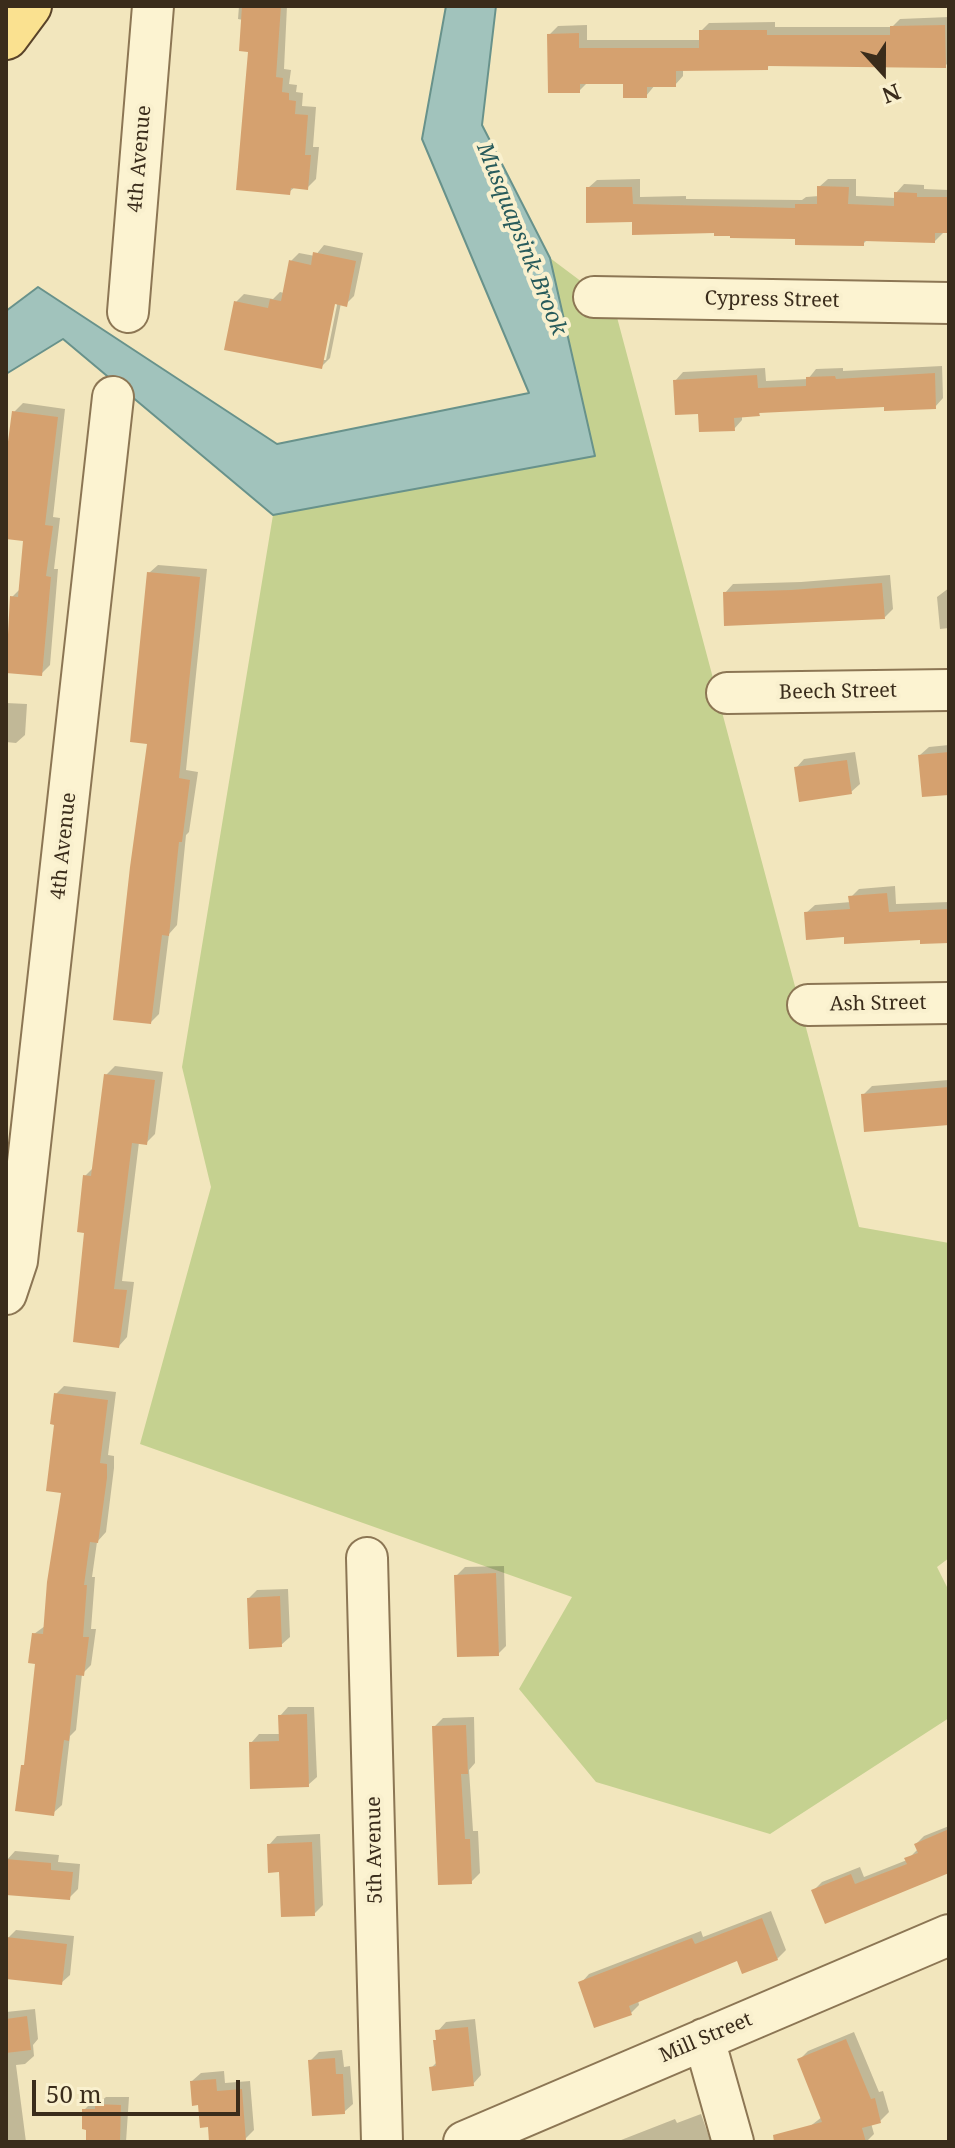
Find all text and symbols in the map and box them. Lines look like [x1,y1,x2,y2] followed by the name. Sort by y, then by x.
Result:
[843,32,923,112] north arrow
[878,77,905,112] text: N
[123,104,157,214] street label: 4th Avenue
[470,139,572,339] water label: Musquapsink Brook
[704,287,840,313] street label: Cypress Street
[779,679,897,705] street label: Beech Street
[46,791,82,901] street label: 4th Avenue
[829,991,927,1017] street label: Ash Street
[362,1796,388,1904] street label: 5th Avenue
[656,2008,756,2068] street label: Mill Street
[36,2064,244,2114] scale bar
[46,2077,102,2110] text: 50 m

